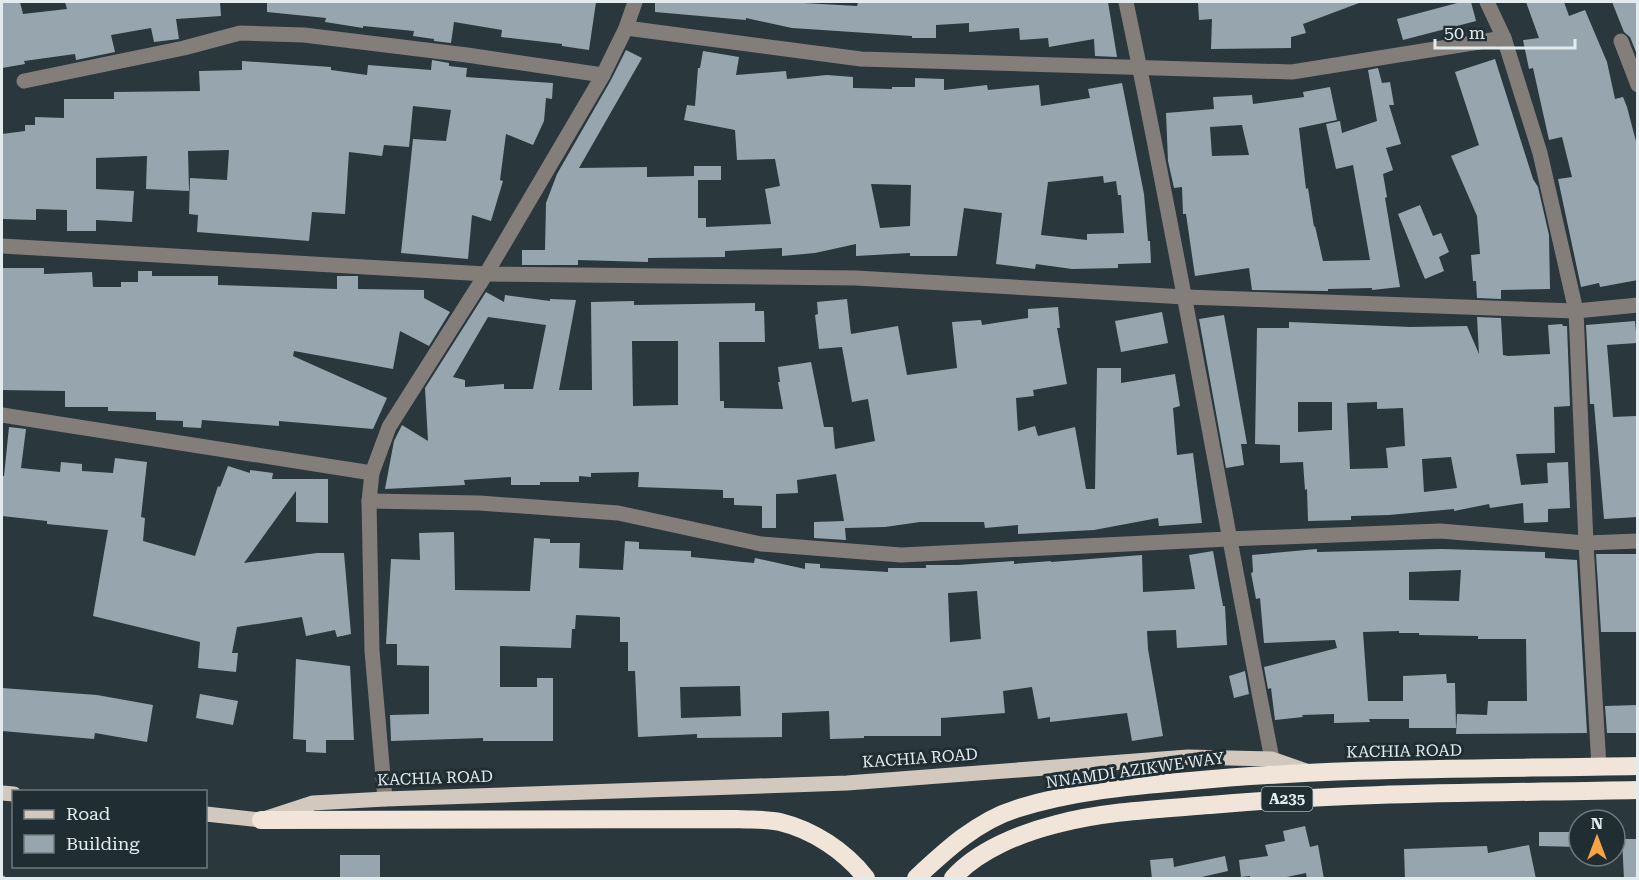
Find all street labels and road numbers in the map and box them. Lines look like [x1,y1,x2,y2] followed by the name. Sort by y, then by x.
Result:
[1346,740,1462,762] street label: KACHIA ROAD
[862,744,978,772] street label: KACHIA ROAD
[1044,748,1226,792] street label: NNAMDI AZIKWE WAY
[377,766,493,790] street label: KACHIA ROAD
[1262,787,1312,811] road number: A235

